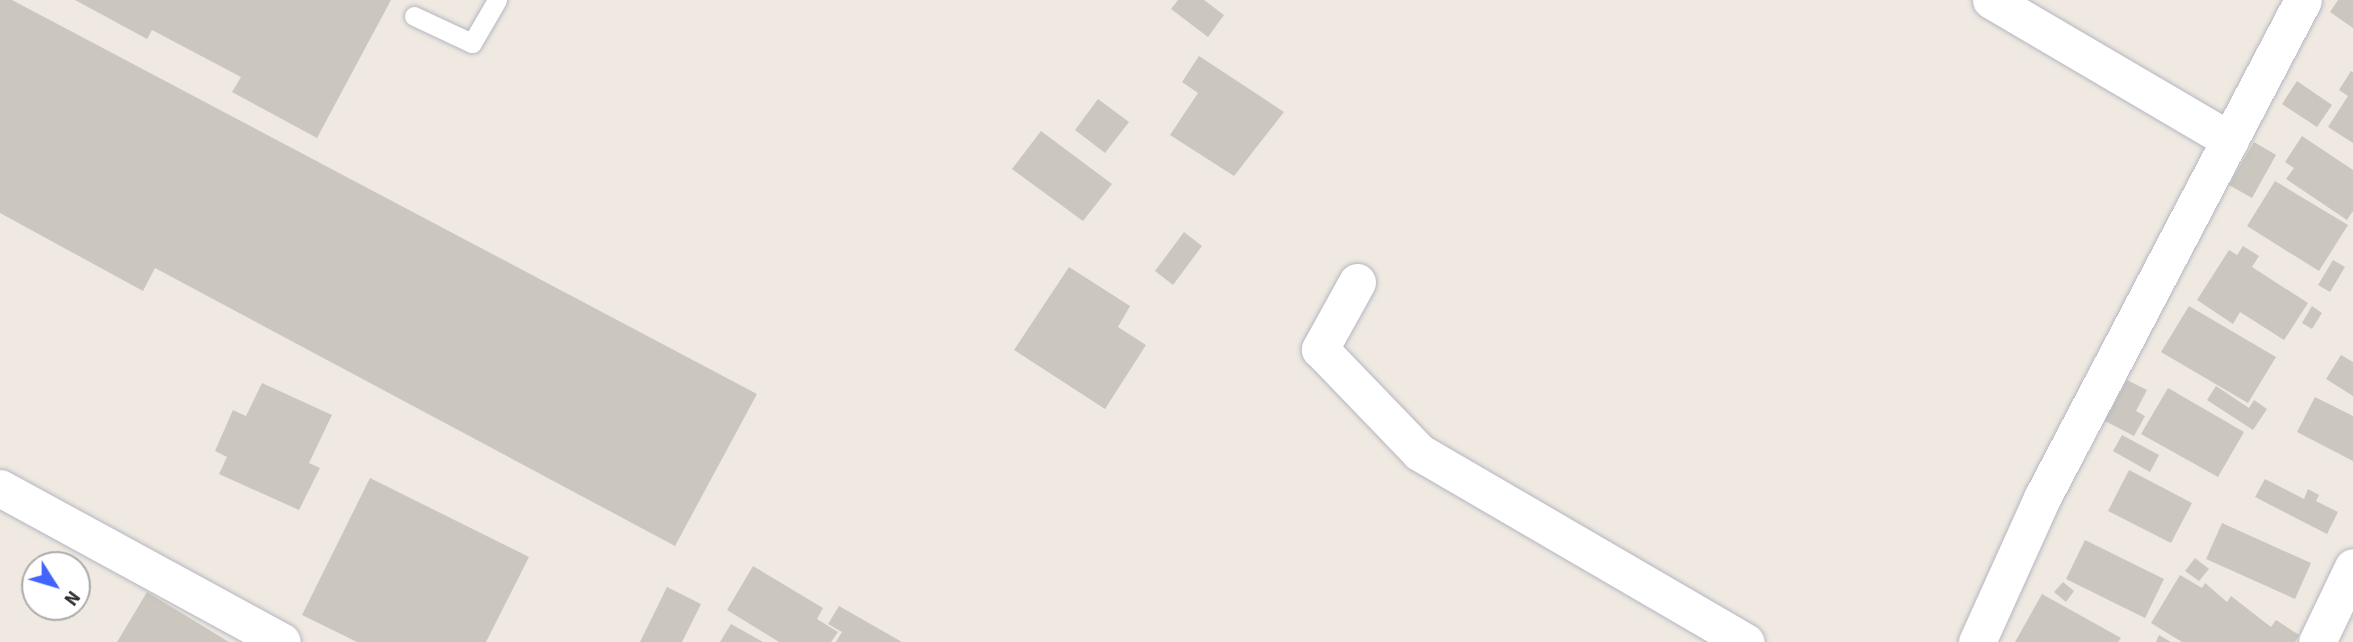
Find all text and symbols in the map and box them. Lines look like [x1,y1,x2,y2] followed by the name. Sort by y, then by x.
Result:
[21,551,91,621] north arrow
[57,585,86,611] text: N

